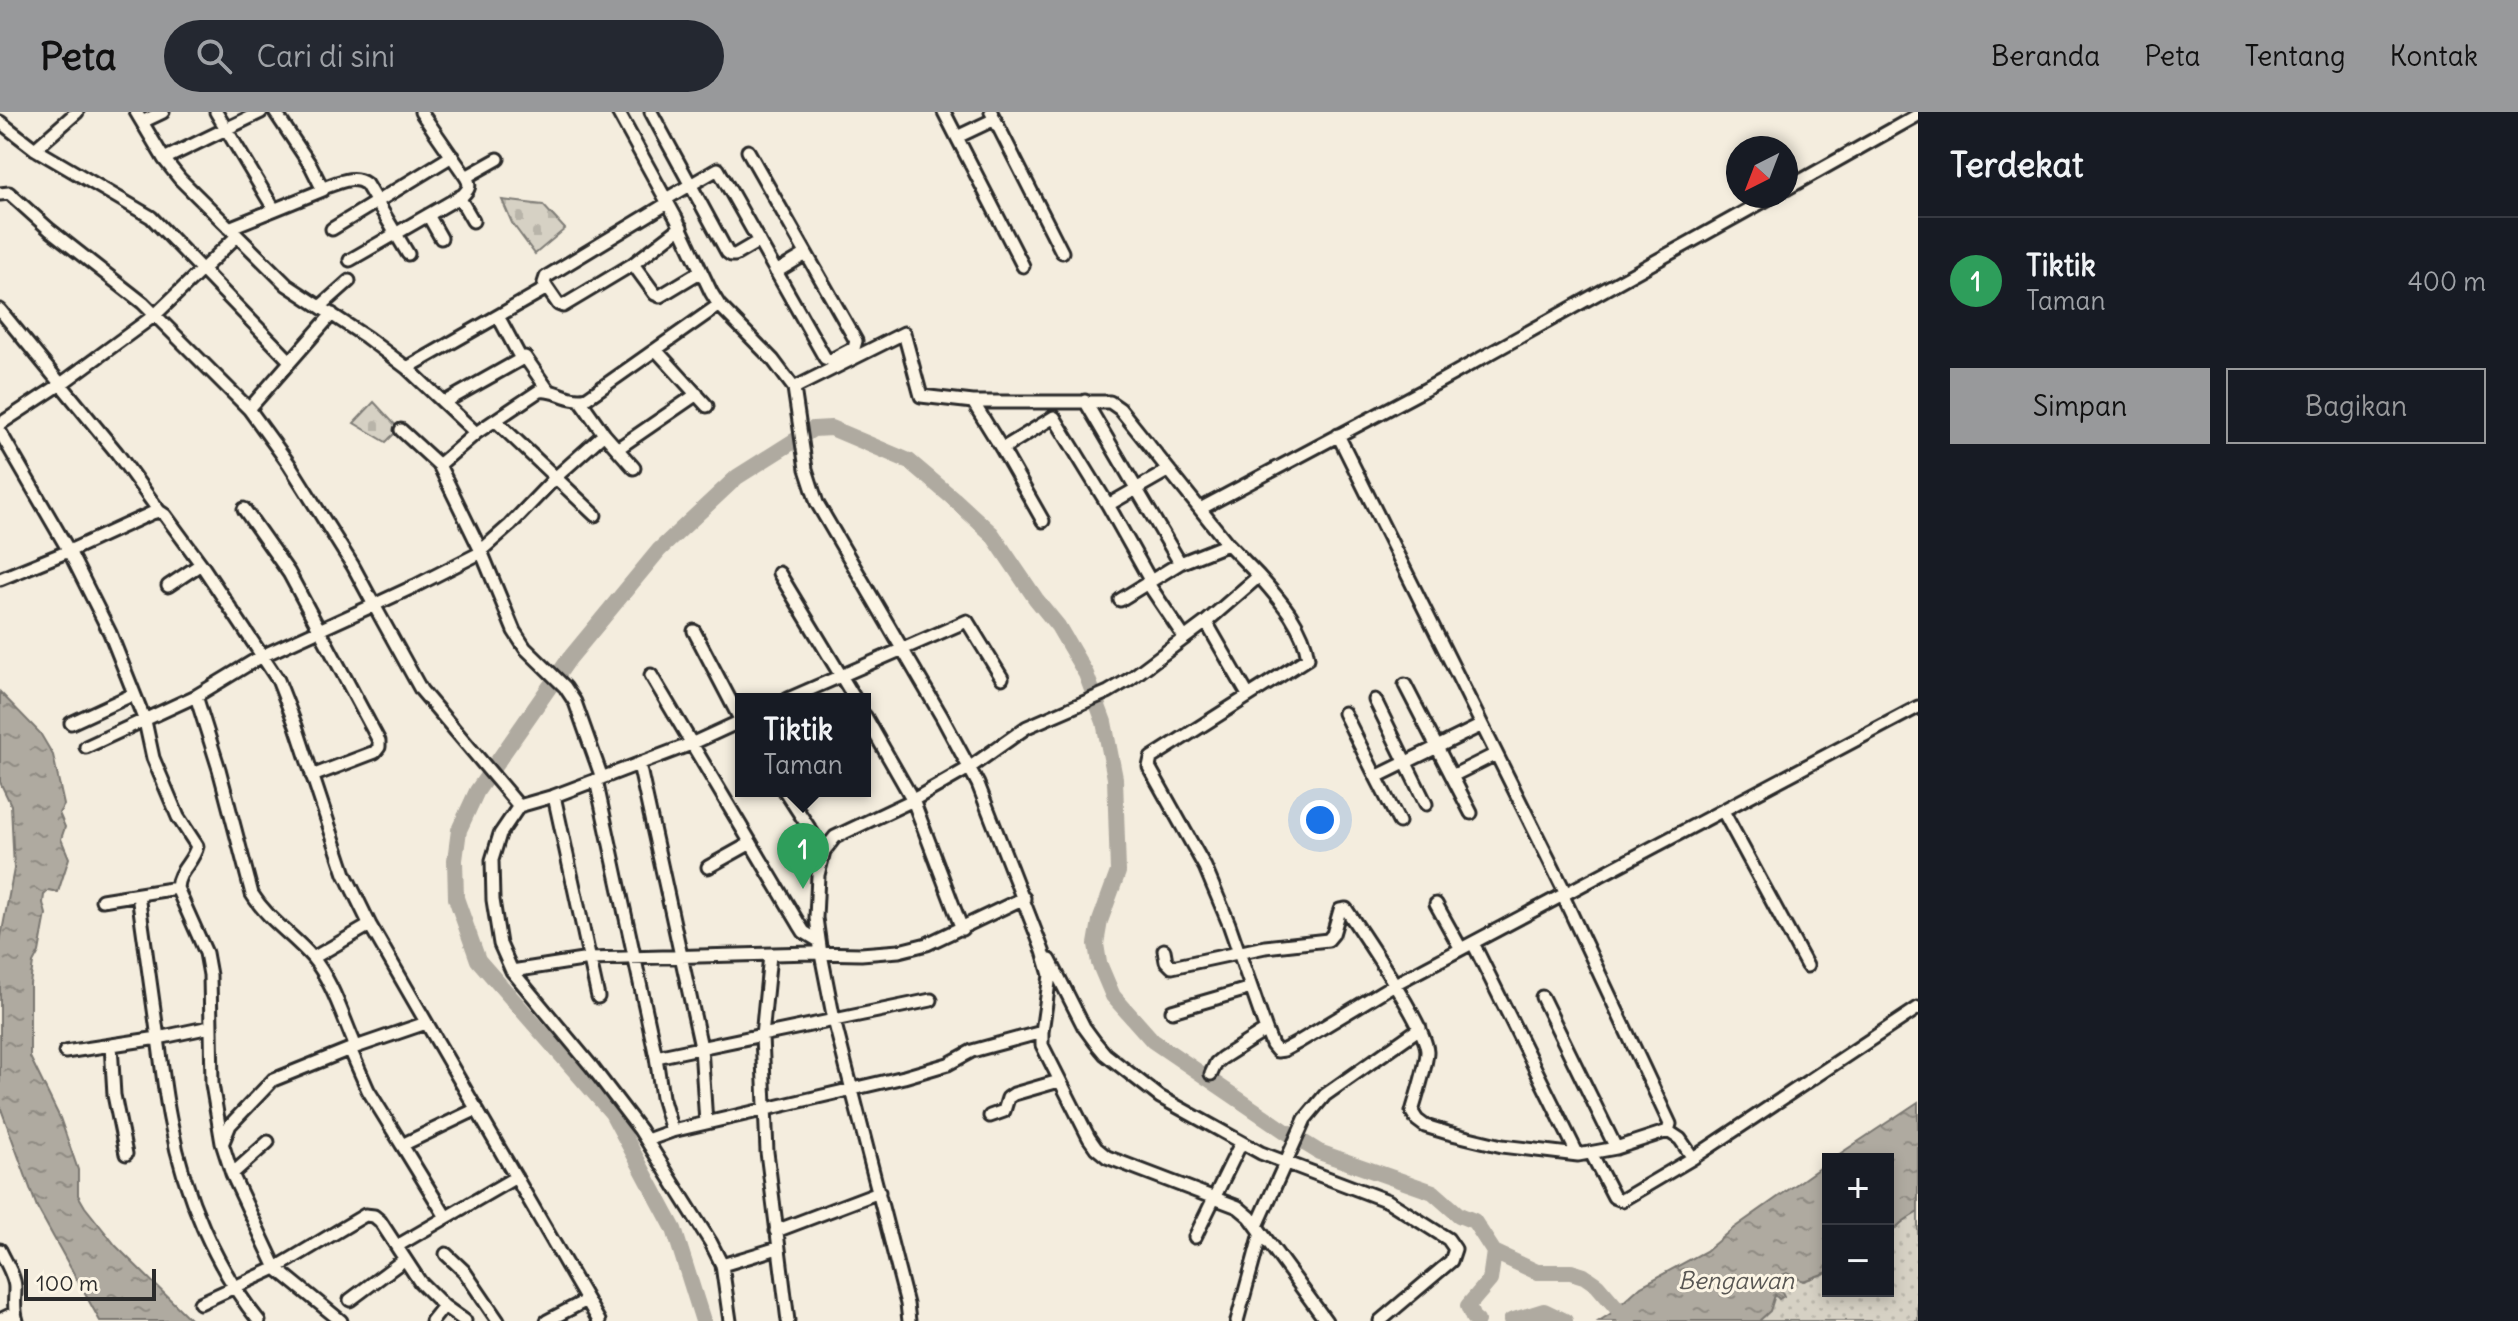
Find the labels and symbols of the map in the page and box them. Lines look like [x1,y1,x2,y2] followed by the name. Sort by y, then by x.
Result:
[1726,136,1798,208] north arrow
[1300,800,1340,840] your location
[777,823,829,889] pin: 1
[24,1265,156,1301] scale bar
[1678,1265,1795,1295] water label: Bengawan

